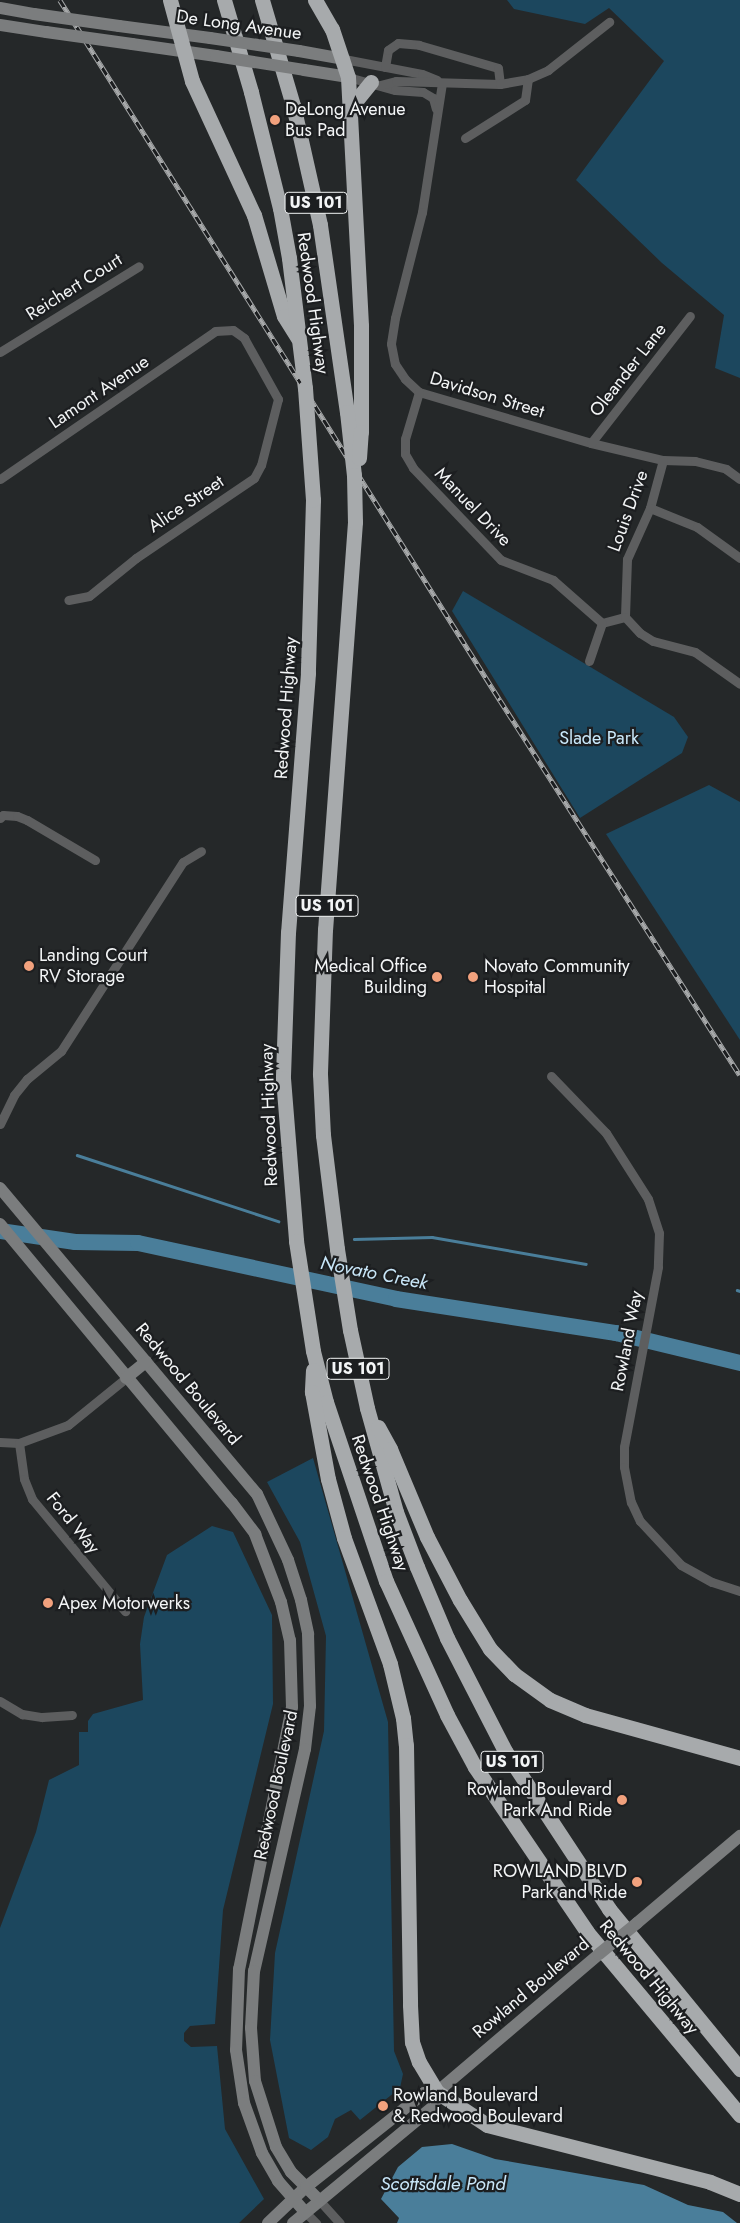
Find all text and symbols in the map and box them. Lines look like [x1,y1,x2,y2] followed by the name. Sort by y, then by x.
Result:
[175,6,303,44] street label: De Long Avenue
[285,99,406,142] place label: DeLong Avenue Bus Pad
[269,114,281,126] marker: DeLong Avenue Bus Pad
[284,190,348,217] road number: US 101
[292,231,334,375] street label: Redwood Highway
[22,249,126,325] street label: Reichert Court
[585,319,671,421] street label: Oleander Lane
[45,351,153,433] street label: Lamont Avenue
[427,367,547,423] street label: Davidson Street
[430,463,516,551] street label: Manuel Drive
[603,467,653,555] street label: Louis Drive
[144,471,228,537] street label: Alice Street
[270,636,302,780] street label: Redwood Highway
[559,727,639,749] park label: Slade Park
[294,892,360,919] road number: US 101
[39,945,147,988] place label: Landing Court RV Storage
[314,956,427,999] place label: Medical Office Building
[484,956,630,999] place label: Novato Community Hospital
[23,960,35,972] marker: Landing Court RV Storage
[466,970,480,984] marker: Novato Community Hospital
[431,971,443,983] marker: Medical Office Building
[256,1043,282,1187] street label: Redwood Highway
[318,1251,430,1295] water label: Novato Creek
[607,1289,647,1393] street label: Rowland Way
[131,1319,245,1449] street label: Redwood Boulevard
[326,1356,390,1382] road number: US 101
[347,1432,413,1574] street label: Redwood Highway
[42,1488,104,1558] street label: Ford Way
[58,1592,190,1614] place label: Apex Motorwerks
[42,1597,54,1609] marker: Apex Motorwerks
[250,1708,302,1862] street label: Redwood Boulevard
[480,1748,544,1775] road number: US 101
[467,1779,612,1822] place label: Rowland Boulevard Park And Ride
[616,1794,628,1806] marker: Rowland Boulevard Park And Ride
[493,1861,627,1904] place label: ROWLAND BLVD Park and Ride
[631,1876,643,1888] marker: ROWLAND BLVD Park and Ride
[595,1915,703,2039] street label: Redwood Highway
[468,1933,594,2043] street label: Rowland Boulevard
[393,2085,563,2128] place label: Rowland Boulevard & Redwood Boulevard
[377,2100,389,2112] marker: Rowland Boulevard & Redwood Boulevard
[380,2173,506,2195] water label: Scottsdale Pond

